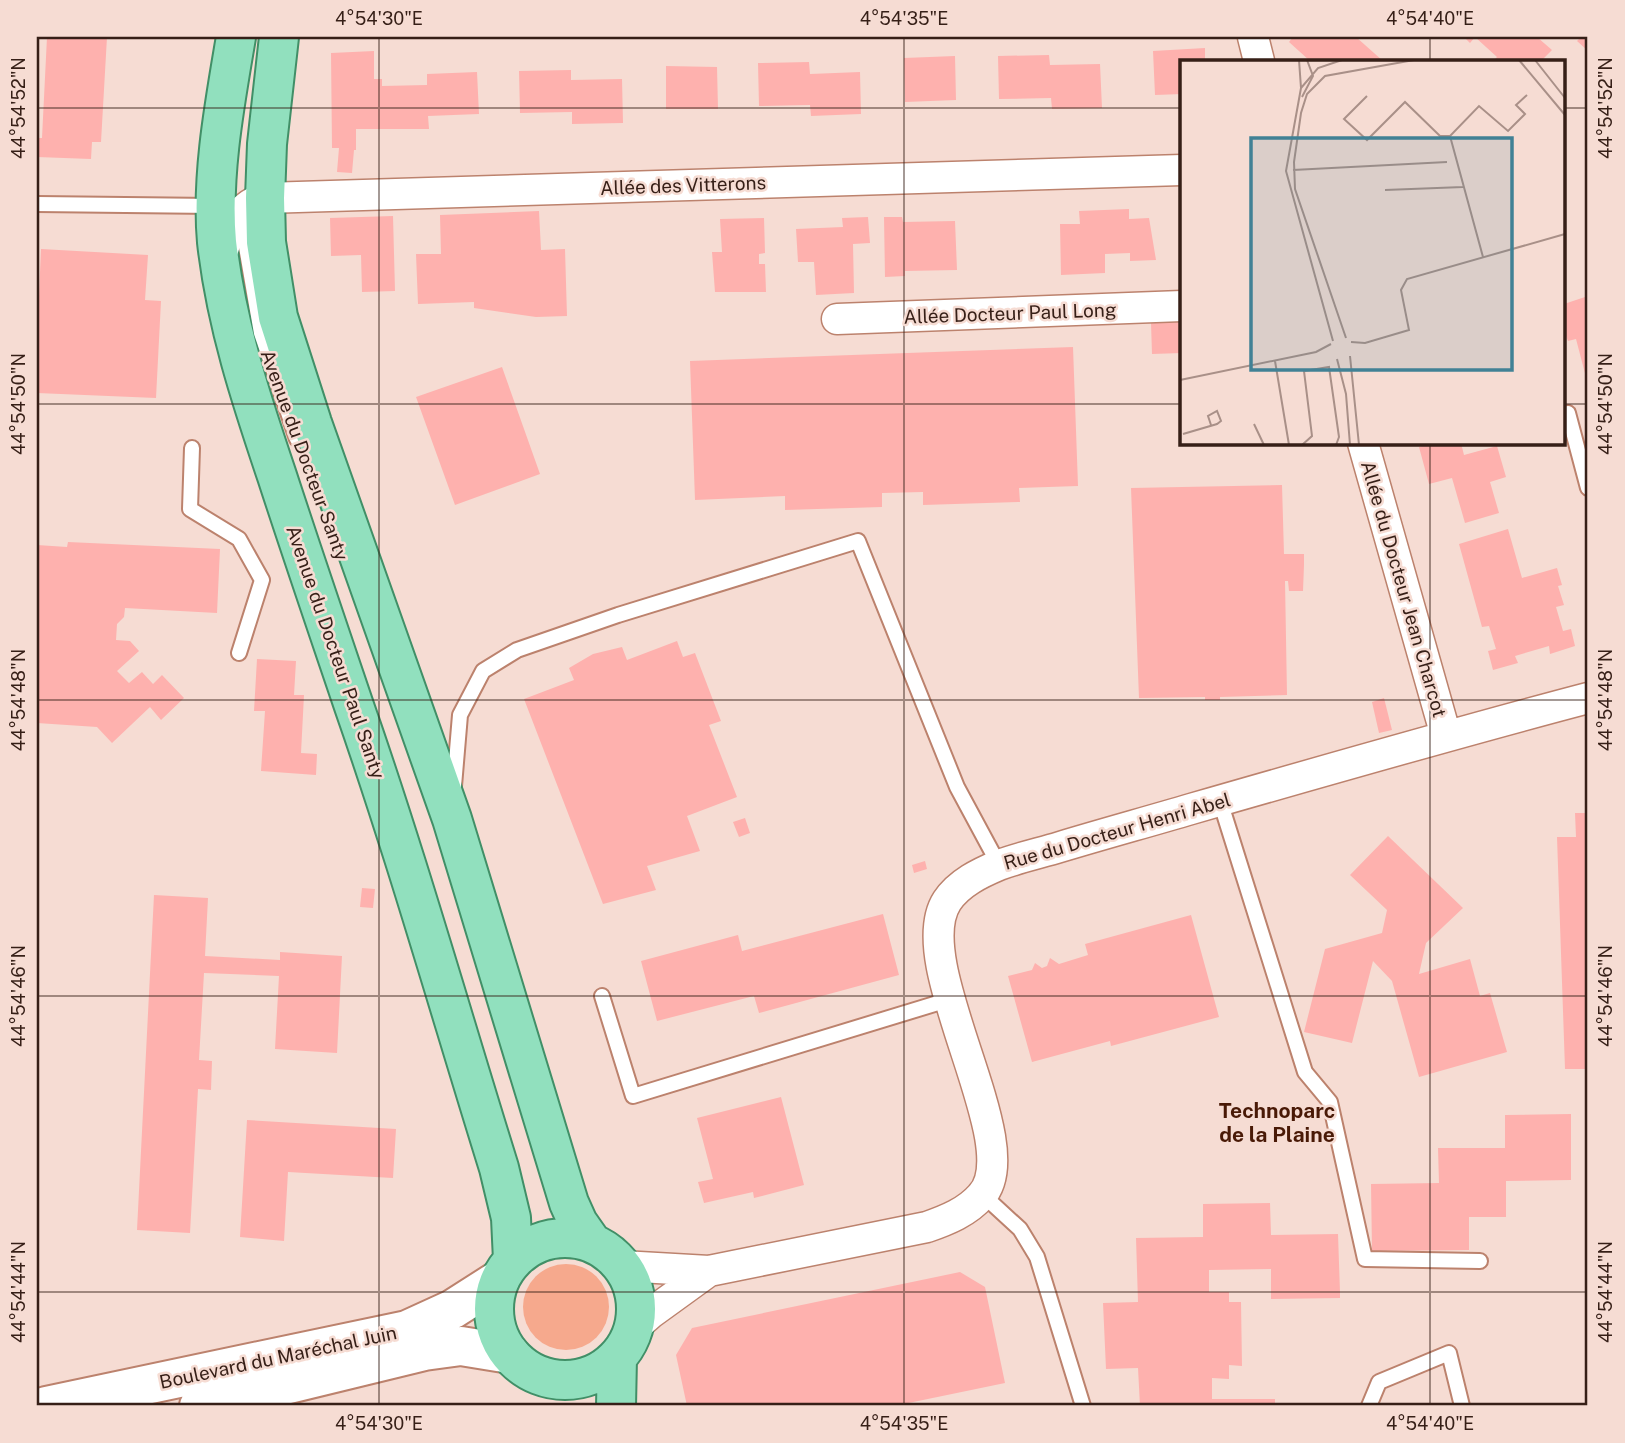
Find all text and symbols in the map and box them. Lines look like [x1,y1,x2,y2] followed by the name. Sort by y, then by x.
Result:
[335,8,423,29] text: 4°54'30"E
[860,8,948,29] text: 4°54'35"E
[1386,8,1474,29] text: 4°54'40"E
[8,57,29,159] text: 44°54'52"N
[1595,57,1616,159] text: 44°54'52"N
[1180,60,1566,444] inset map
[600,171,766,199] street label: Allée des Vitterons
[903,298,1117,328] street label: Allée Docteur Paul Long
[257,347,353,563] street label: Avenue du Docteur Santy
[8,353,29,455] text: 44°54'50"N
[1595,353,1616,455] text: 44°54'50"N
[1357,458,1451,720] street label: Allée du Docteur Jean Charcot
[282,522,390,782] street label: Avenue du Docteur Paul Santy
[8,649,29,751] text: 44°54'48"N
[1595,649,1616,751] text: 44°54'48"N
[1001,788,1233,874] street label: Rue du Docteur Henri Abel
[8,945,29,1047] text: 44°54'46"N
[1595,945,1616,1047] text: 44°54'46"N
[1219,1098,1335,1147] district label: Technoparc de la Plaine
[8,1241,29,1343] text: 44°54'44"N
[1595,1241,1616,1343] text: 44°54'44"N
[157,1321,399,1393] street label: Boulevard du Maréchal Juin
[335,1413,423,1434] text: 4°54'30"E
[860,1413,948,1434] text: 4°54'35"E
[1386,1413,1474,1434] text: 4°54'40"E

